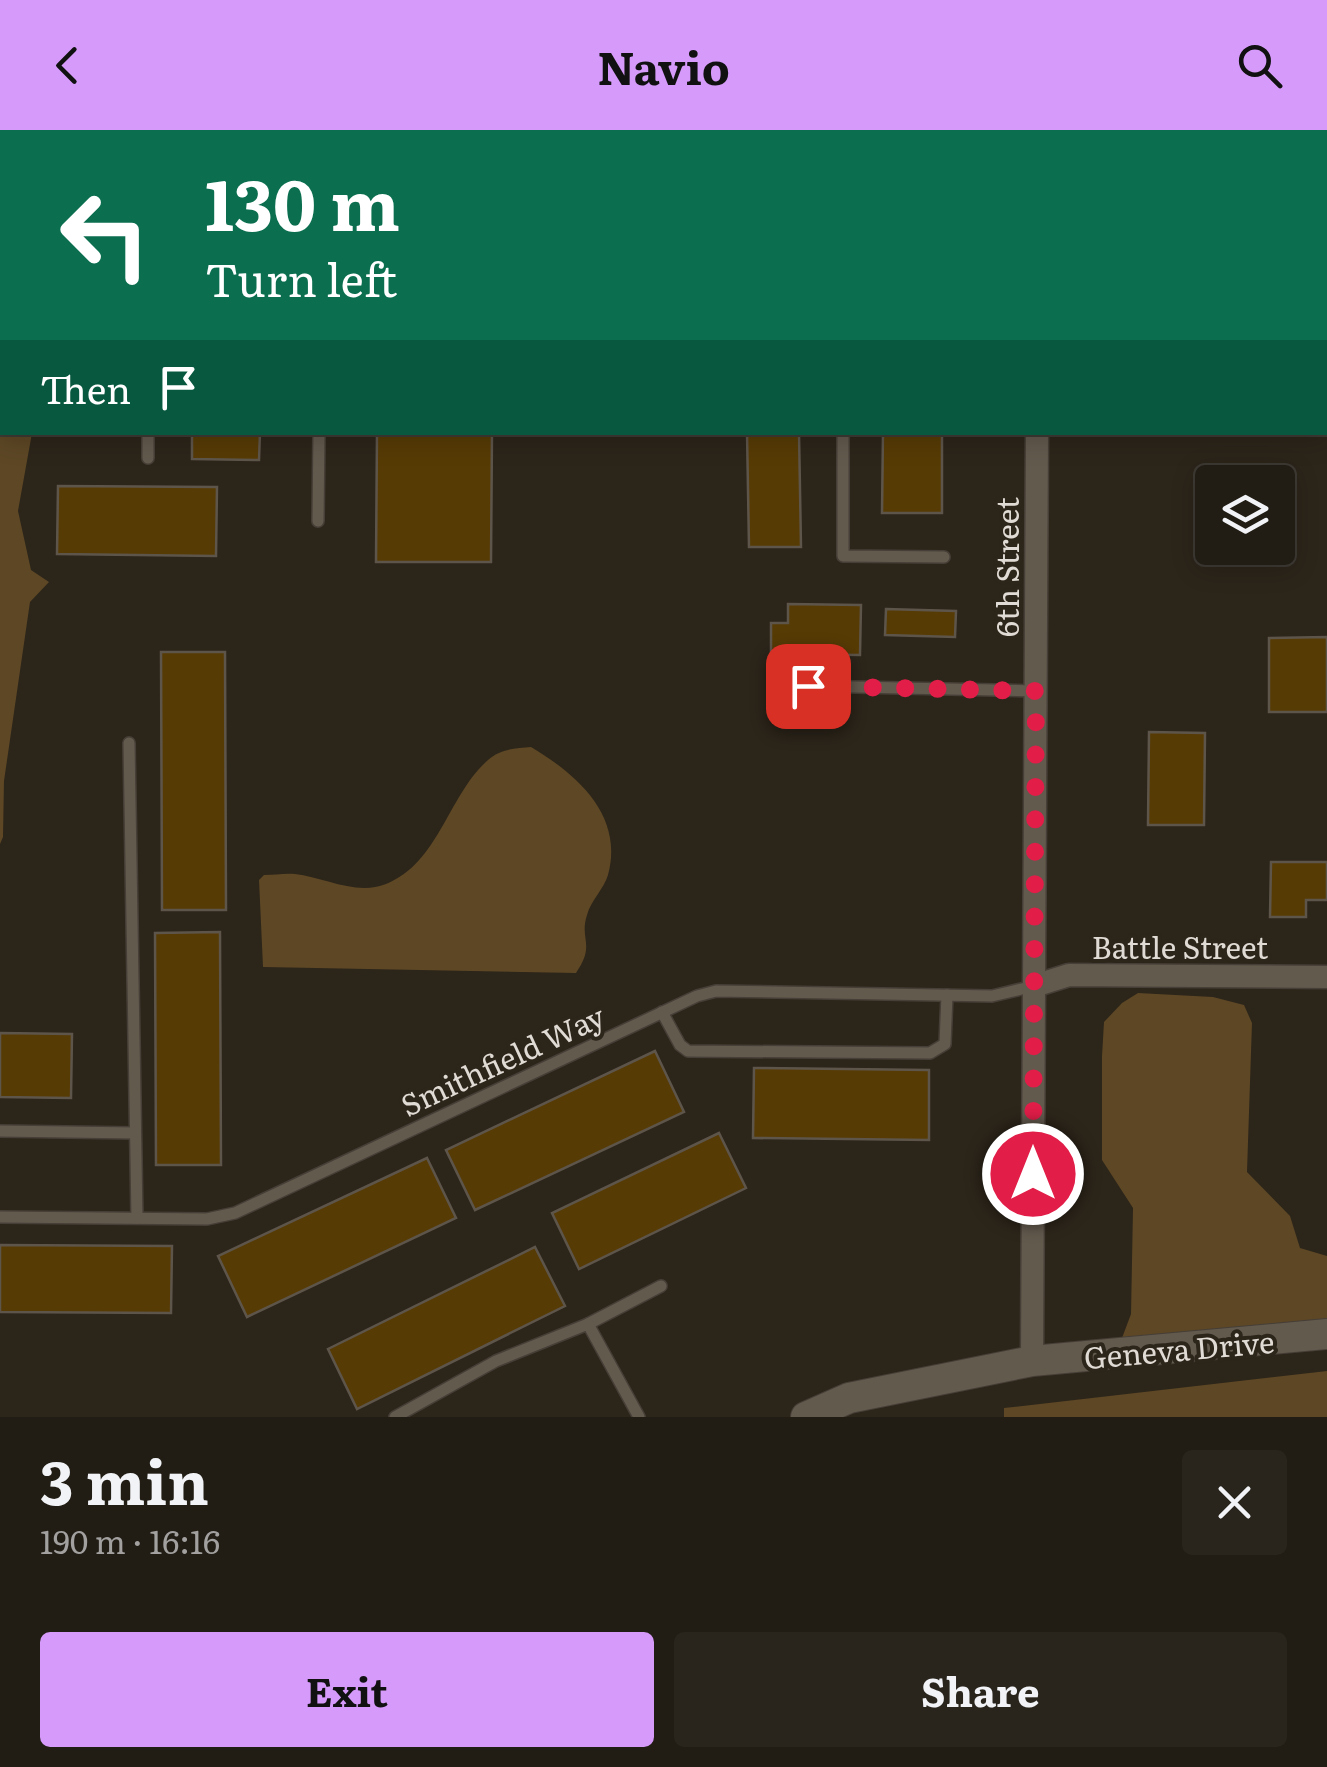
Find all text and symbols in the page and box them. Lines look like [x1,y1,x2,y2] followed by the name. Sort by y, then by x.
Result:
[597,32,730,99] text: Navio
[40,38,95,93] icon: back
[1232,38,1287,93] icon: search
[205,149,400,253] text: 130 m
[40,170,170,300] icon: left
[205,244,397,311] text: Turn left
[40,359,131,416] text: Then
[151,360,206,415] icon: arrive
[1195,465,1295,565] map controls
[1195,465,1295,565] button: layers
[984,497,1028,637] street label: 6th Street
[766,644,851,729] pin
[781,659,836,714] icon: arrive
[1092,924,1268,968] street label: Battle Street
[393,992,612,1126] street label: Smithfield Way
[981,1122,1085,1226] position arrow
[1082,1318,1276,1378] street label: Geneva Drive
[40,1434,209,1523] text: 3 min
[1182,1450,1287,1555] button: close
[40,1516,220,1564] text: 190 m · 16:16
[40,1632,654,1747] button: Exit
[674,1632,1287,1747] button: Share

